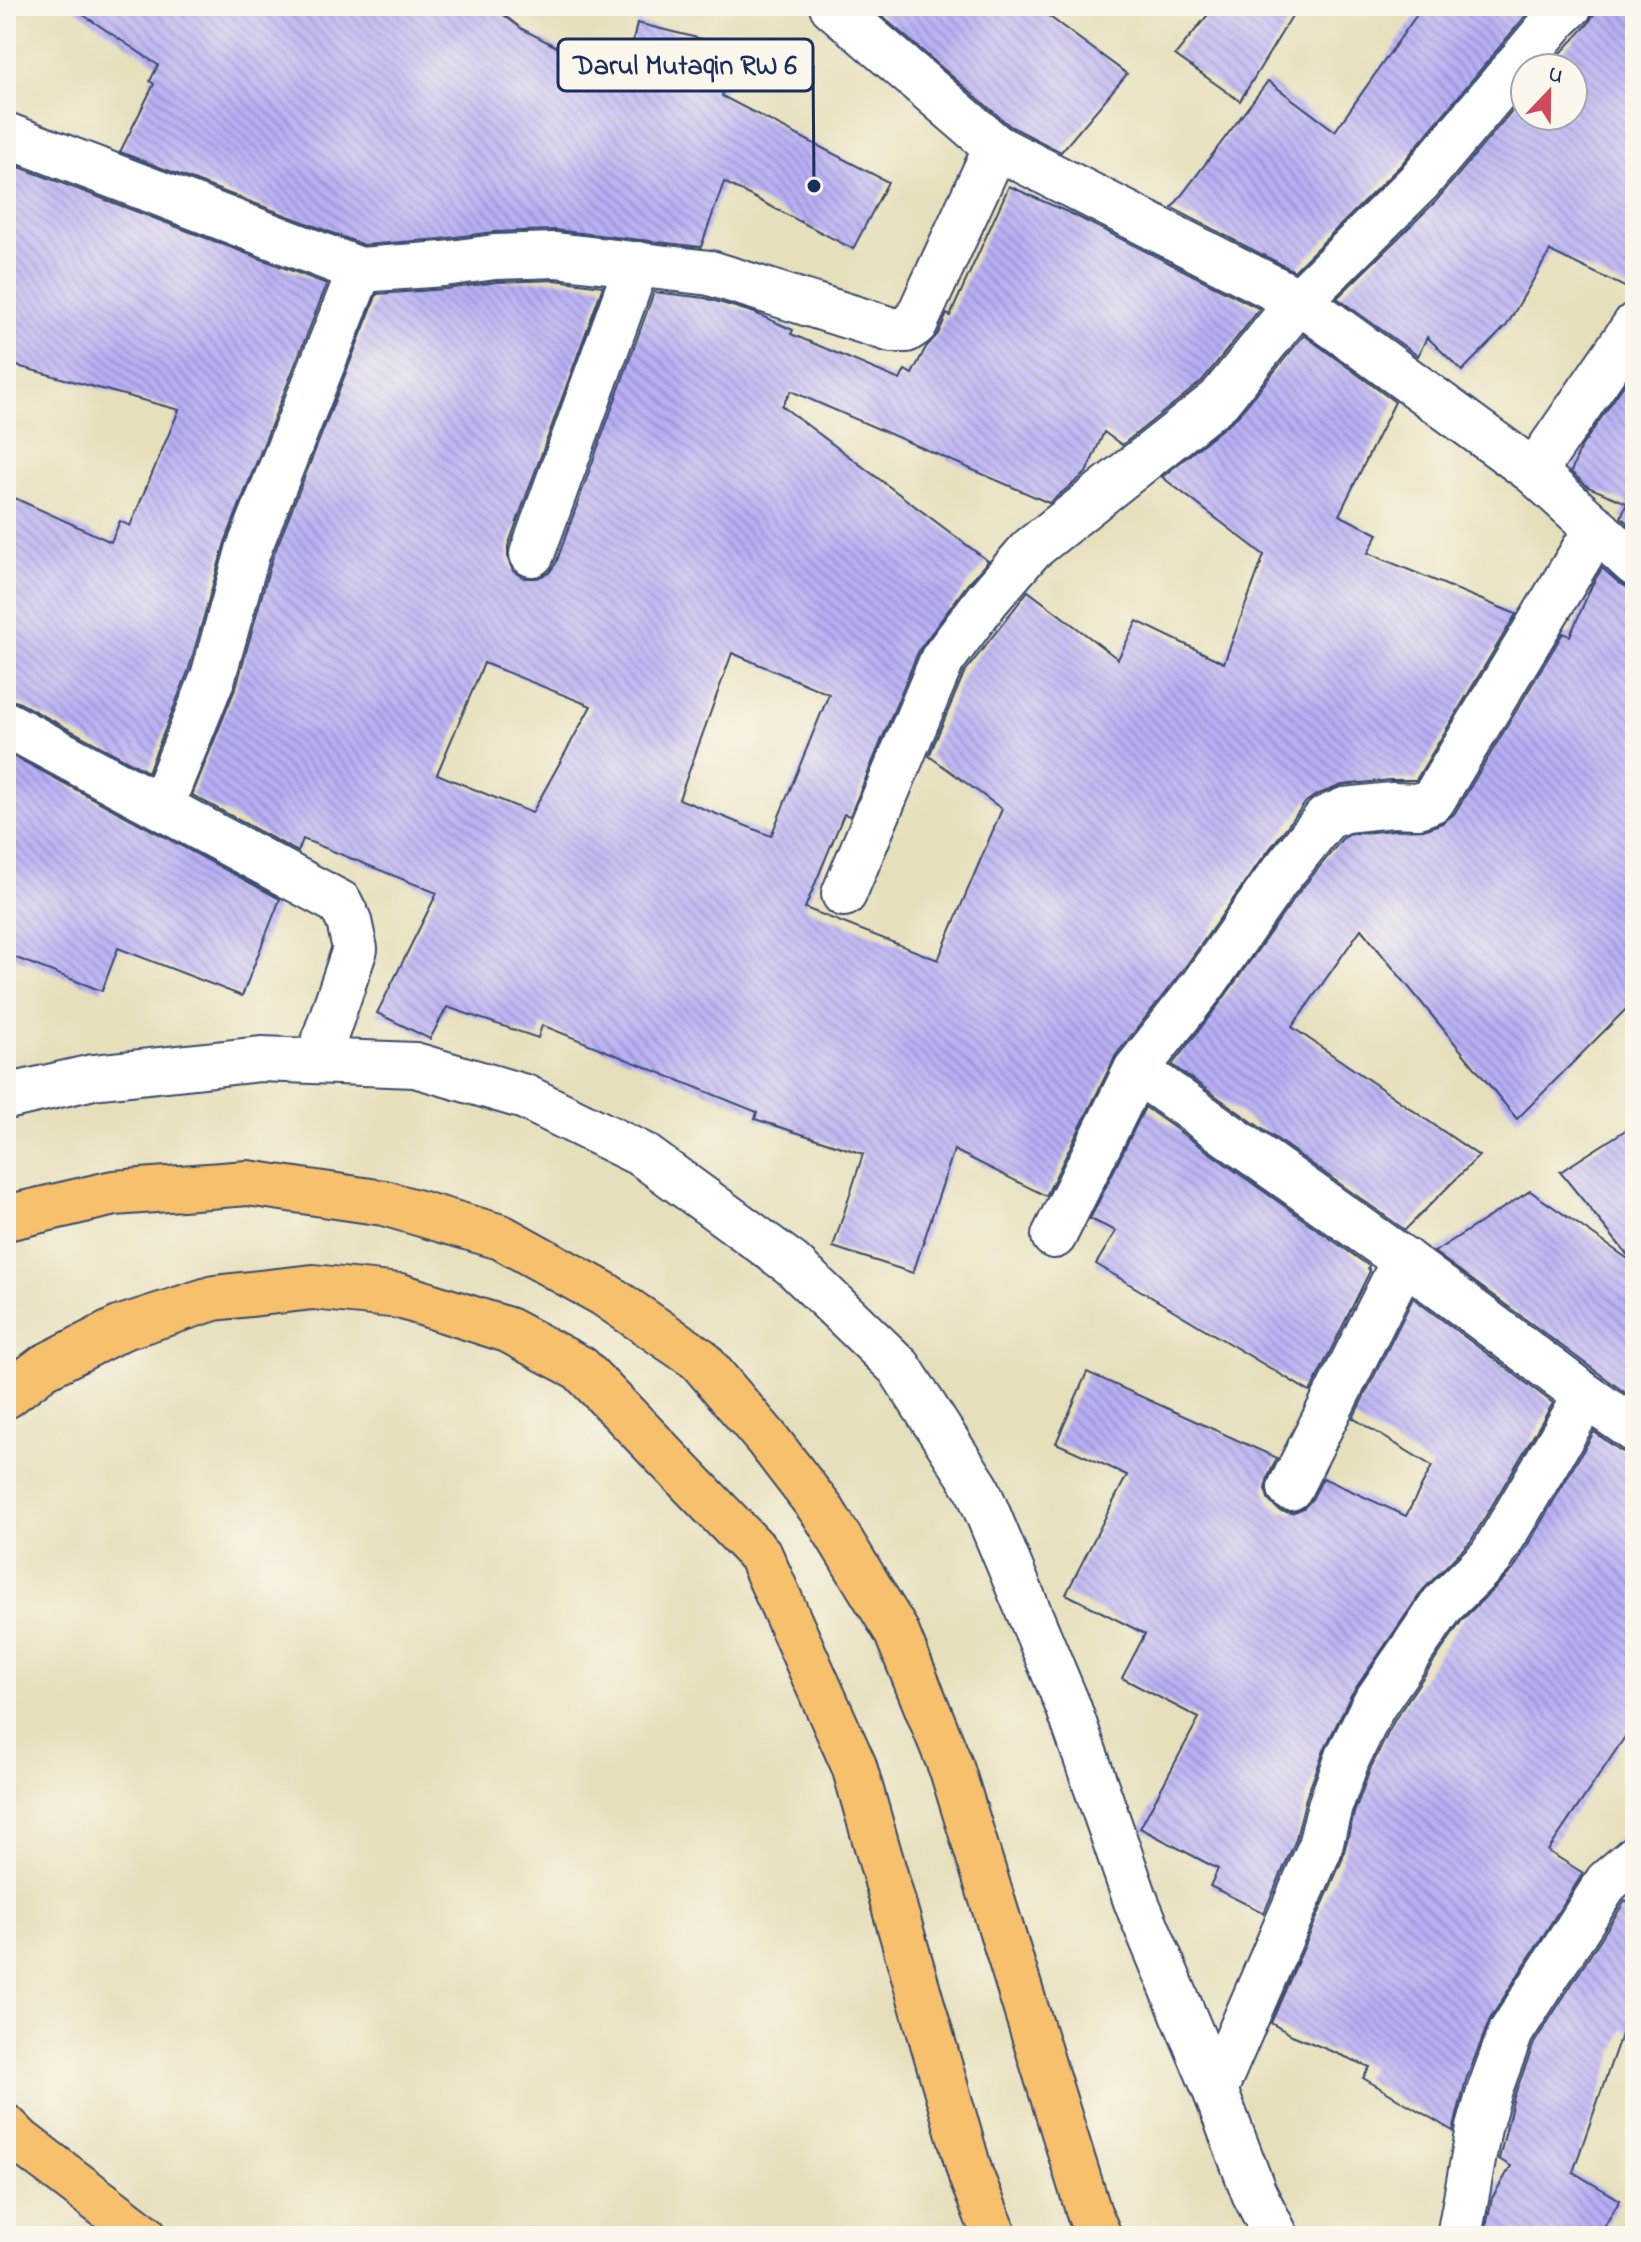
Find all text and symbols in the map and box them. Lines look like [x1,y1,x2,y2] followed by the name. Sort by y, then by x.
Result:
[558,39,813,91] callout: Darul Mutaqin RW 6
[571,47,797,88] text: Darul Mutaqin RW 6
[1509,52,1589,132] north arrow
[1543,59,1568,94] text: U

